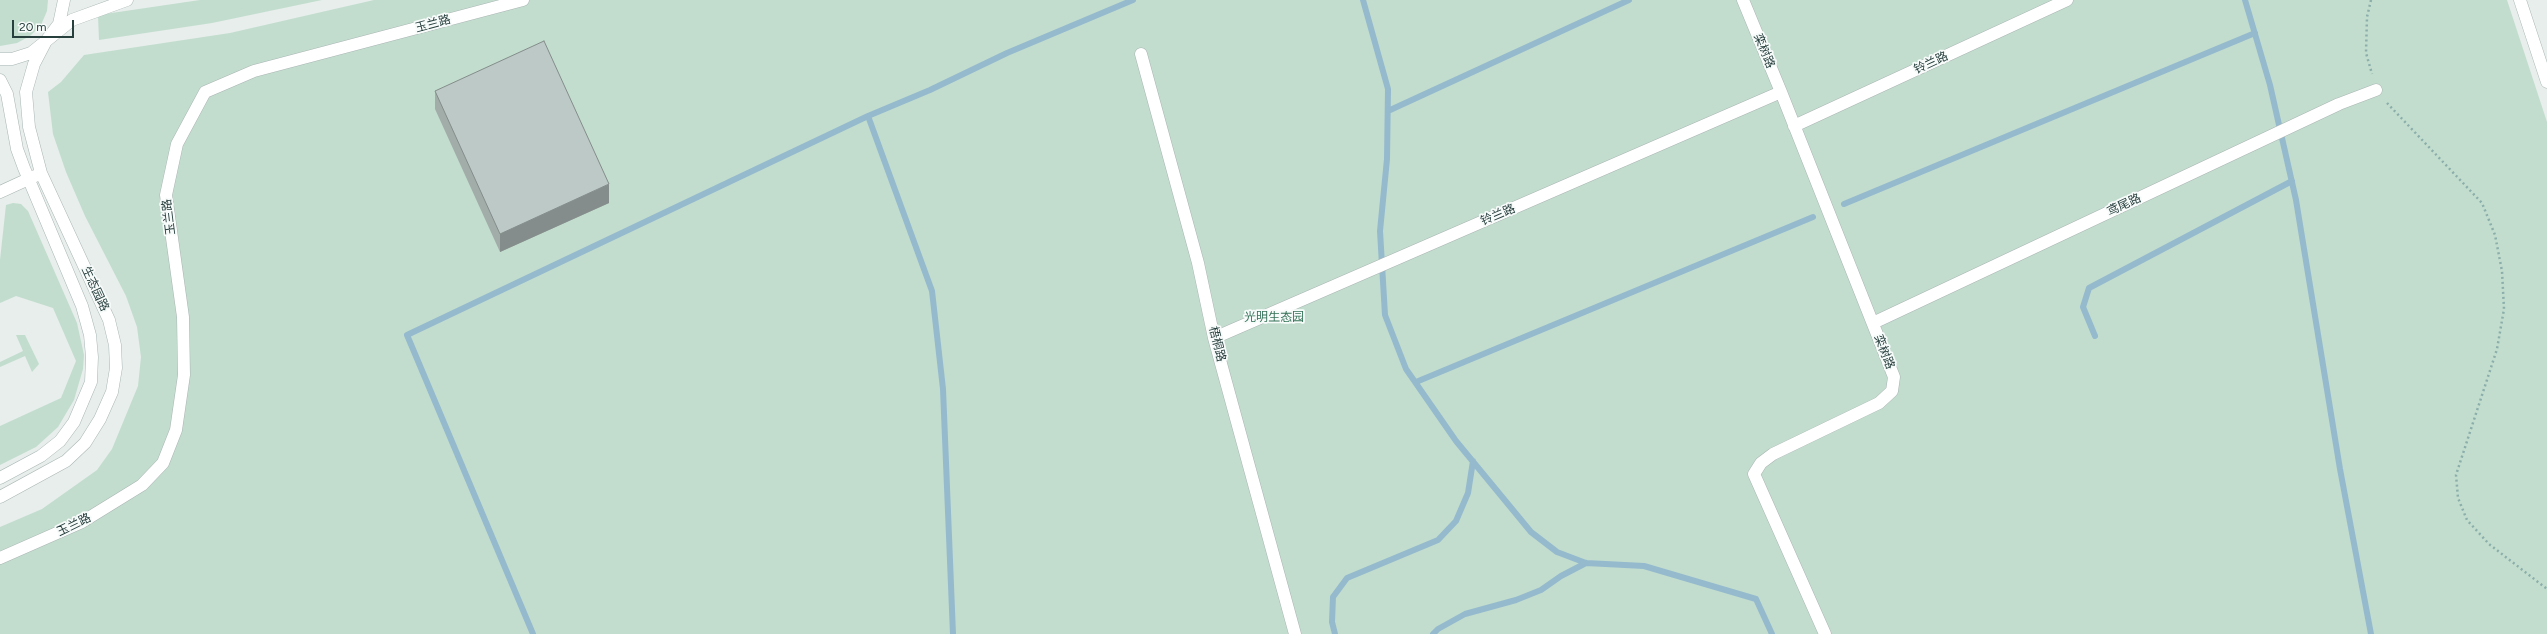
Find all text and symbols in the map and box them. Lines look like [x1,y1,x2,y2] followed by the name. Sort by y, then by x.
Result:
[14,12,76,38] scale bar
[414,12,452,36] street label: 玉兰路
[19,20,47,34] text: 20 m
[1750,32,1778,70] street label: 栾树路
[1912,49,1950,77] street label: 铃兰路
[2105,191,2143,219] street label: 鸢尾路
[160,198,178,236] street label: 玉兰路
[1479,201,1517,229] street label: 铃兰路
[78,264,112,314] street label: 生态园路
[1244,310,1304,324] park label: 光明生态园
[1206,325,1228,363] street label: 梧桐路
[1871,333,1897,371] street label: 栾树路
[55,511,93,539] street label: 玉兰路

